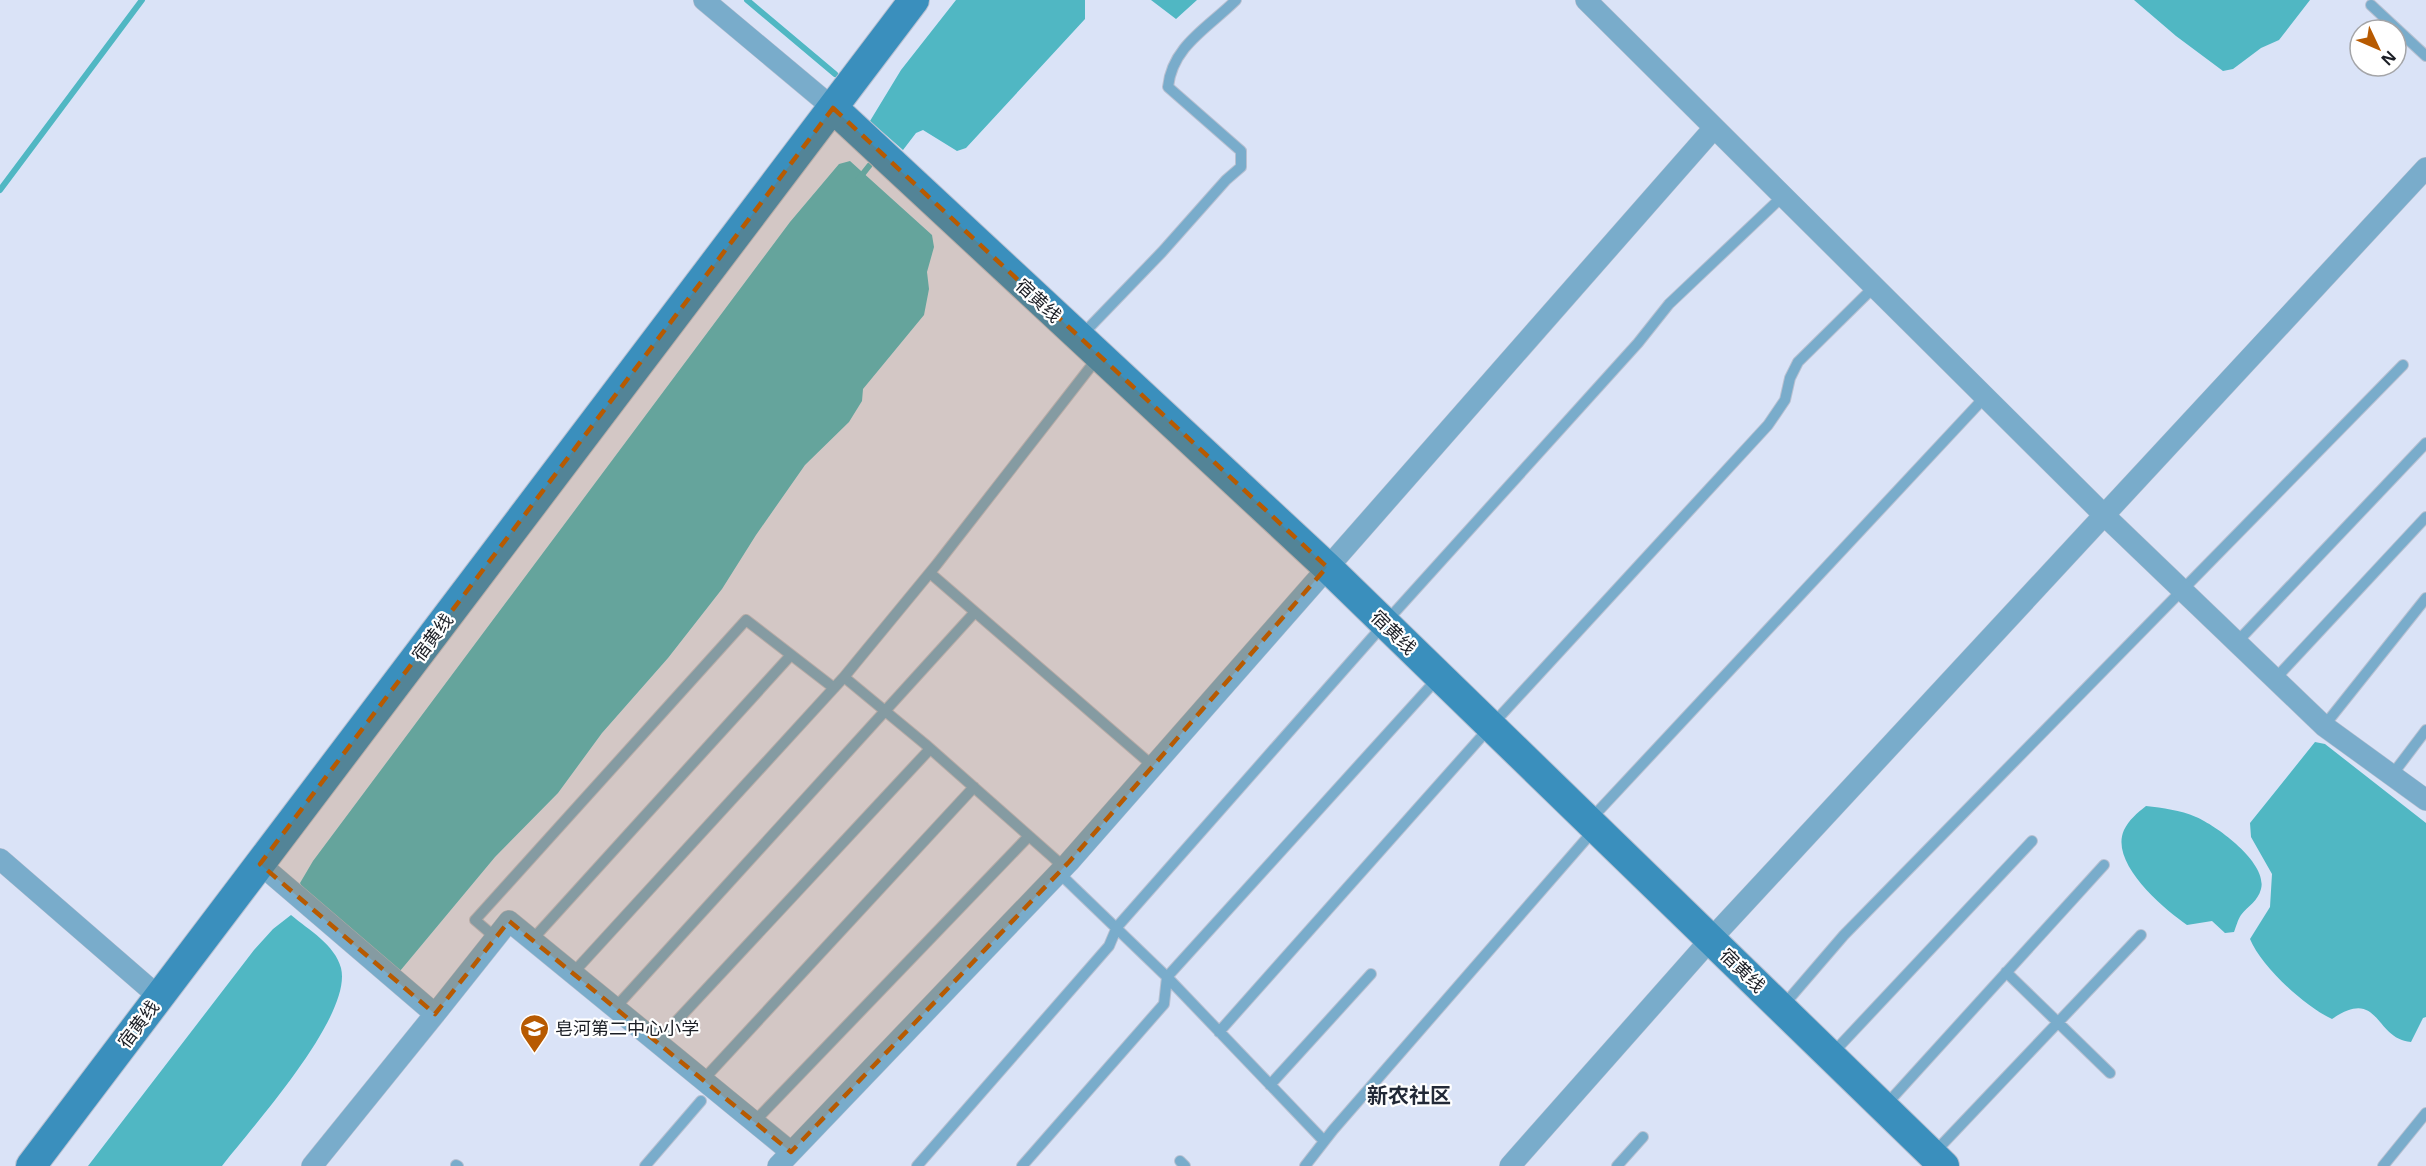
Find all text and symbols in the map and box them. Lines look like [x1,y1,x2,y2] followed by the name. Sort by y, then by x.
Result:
[2348,18,2408,78] north arrow
[2376,46,2401,71] text: N
[1011,273,1067,327] street label: 宿黄线
[1366,605,1422,659] street label: 宿黄线
[406,608,458,666] street label: 宿黄线
[1715,943,1771,997] street label: 宿黄线
[112,995,164,1053] street label: 宿黄线
[518,1012,550,1054] school or university icon: 皂河第二中心小学
[555,1016,699,1040] place label: 皂河第二中心小学
[1367,1081,1451,1109] district label: 新农社区

